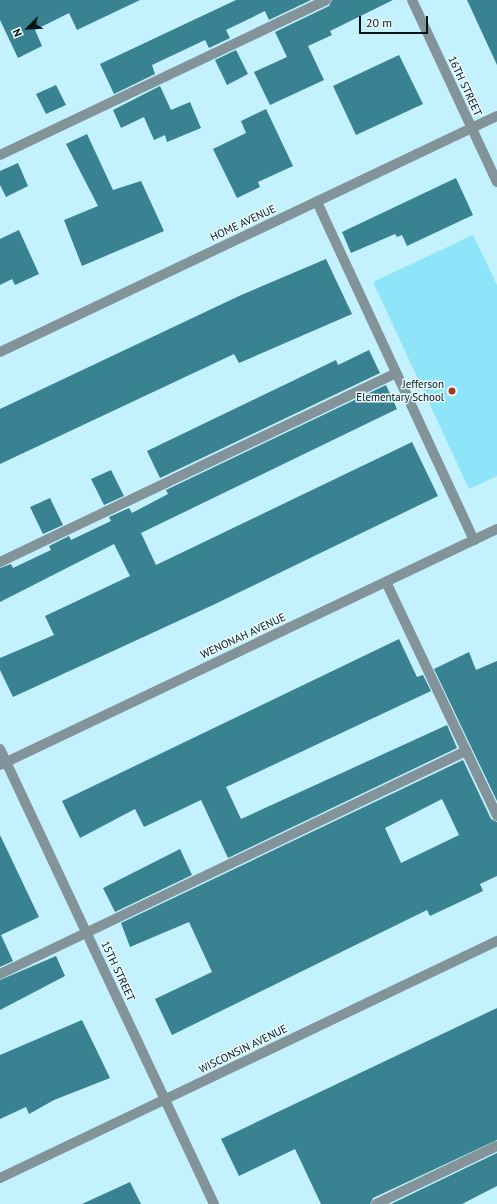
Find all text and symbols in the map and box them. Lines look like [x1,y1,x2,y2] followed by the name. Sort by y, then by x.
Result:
[8,8,48,48] north arrow
[361,8,430,34] scale bar
[366,15,392,30] text: 20 m
[9,27,25,39] text: N
[445,54,485,118] street label: 16TH STREET
[208,202,278,244] street label: HOME AVENUE
[356,378,444,404] place label: Jefferson Elementary School
[447,386,457,396] marker: Jefferson Elementary School
[198,610,288,662] street label: WENONAH AVENUE
[98,939,138,1003] street label: 15TH STREET
[197,1022,289,1076] street label: WISCONSIN AVENUE

